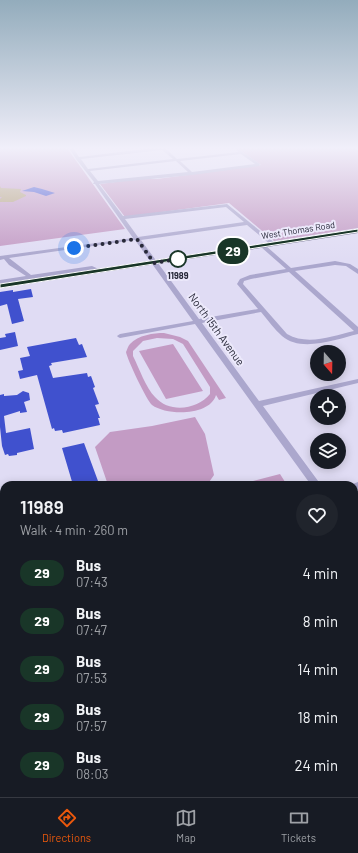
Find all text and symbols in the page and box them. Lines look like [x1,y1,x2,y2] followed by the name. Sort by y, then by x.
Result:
[260,219,336,241] street label: West Thomas Road
[64,238,84,258] your location
[215,238,251,264] line badge: 29
[225,242,241,259] text: 29
[169,250,187,268] marker: 11989
[168,270,189,281] place label: 11989
[186,290,248,368] street label: North 15th Avenue
[310,345,346,381] north arrow
[310,345,346,469] map controls
[310,389,346,425] button: locate
[310,433,346,469] button: layers
[296,494,338,536] button: heart
[20,495,64,518] text: 11989
[20,522,128,538] text: Walk · 4 min · 260 m
[76,556,101,574] text: Bus
[34,564,50,581] text: 29
[302,564,338,582] text: 4 min
[76,574,108,590] text: 07:43
[76,604,101,622] text: Bus
[34,612,50,629] text: 29
[303,612,338,630] text: 8 min
[76,622,107,638] text: 07:47
[76,652,101,670] text: Bus
[34,660,50,677] text: 29
[297,660,338,678] text: 14 min
[76,670,107,686] text: 07:53
[76,700,101,718] text: Bus
[34,708,50,725] text: 29
[298,708,338,726] text: 18 min
[76,718,107,734] text: 07:57
[76,748,101,766] text: Bus
[34,756,50,773] text: 29
[294,756,338,774] text: 24 min
[76,766,109,782] text: 08:03
[42,807,91,844] tab: Directions
[175,807,197,844] tab: Map
[281,807,316,844] tab: Tickets

